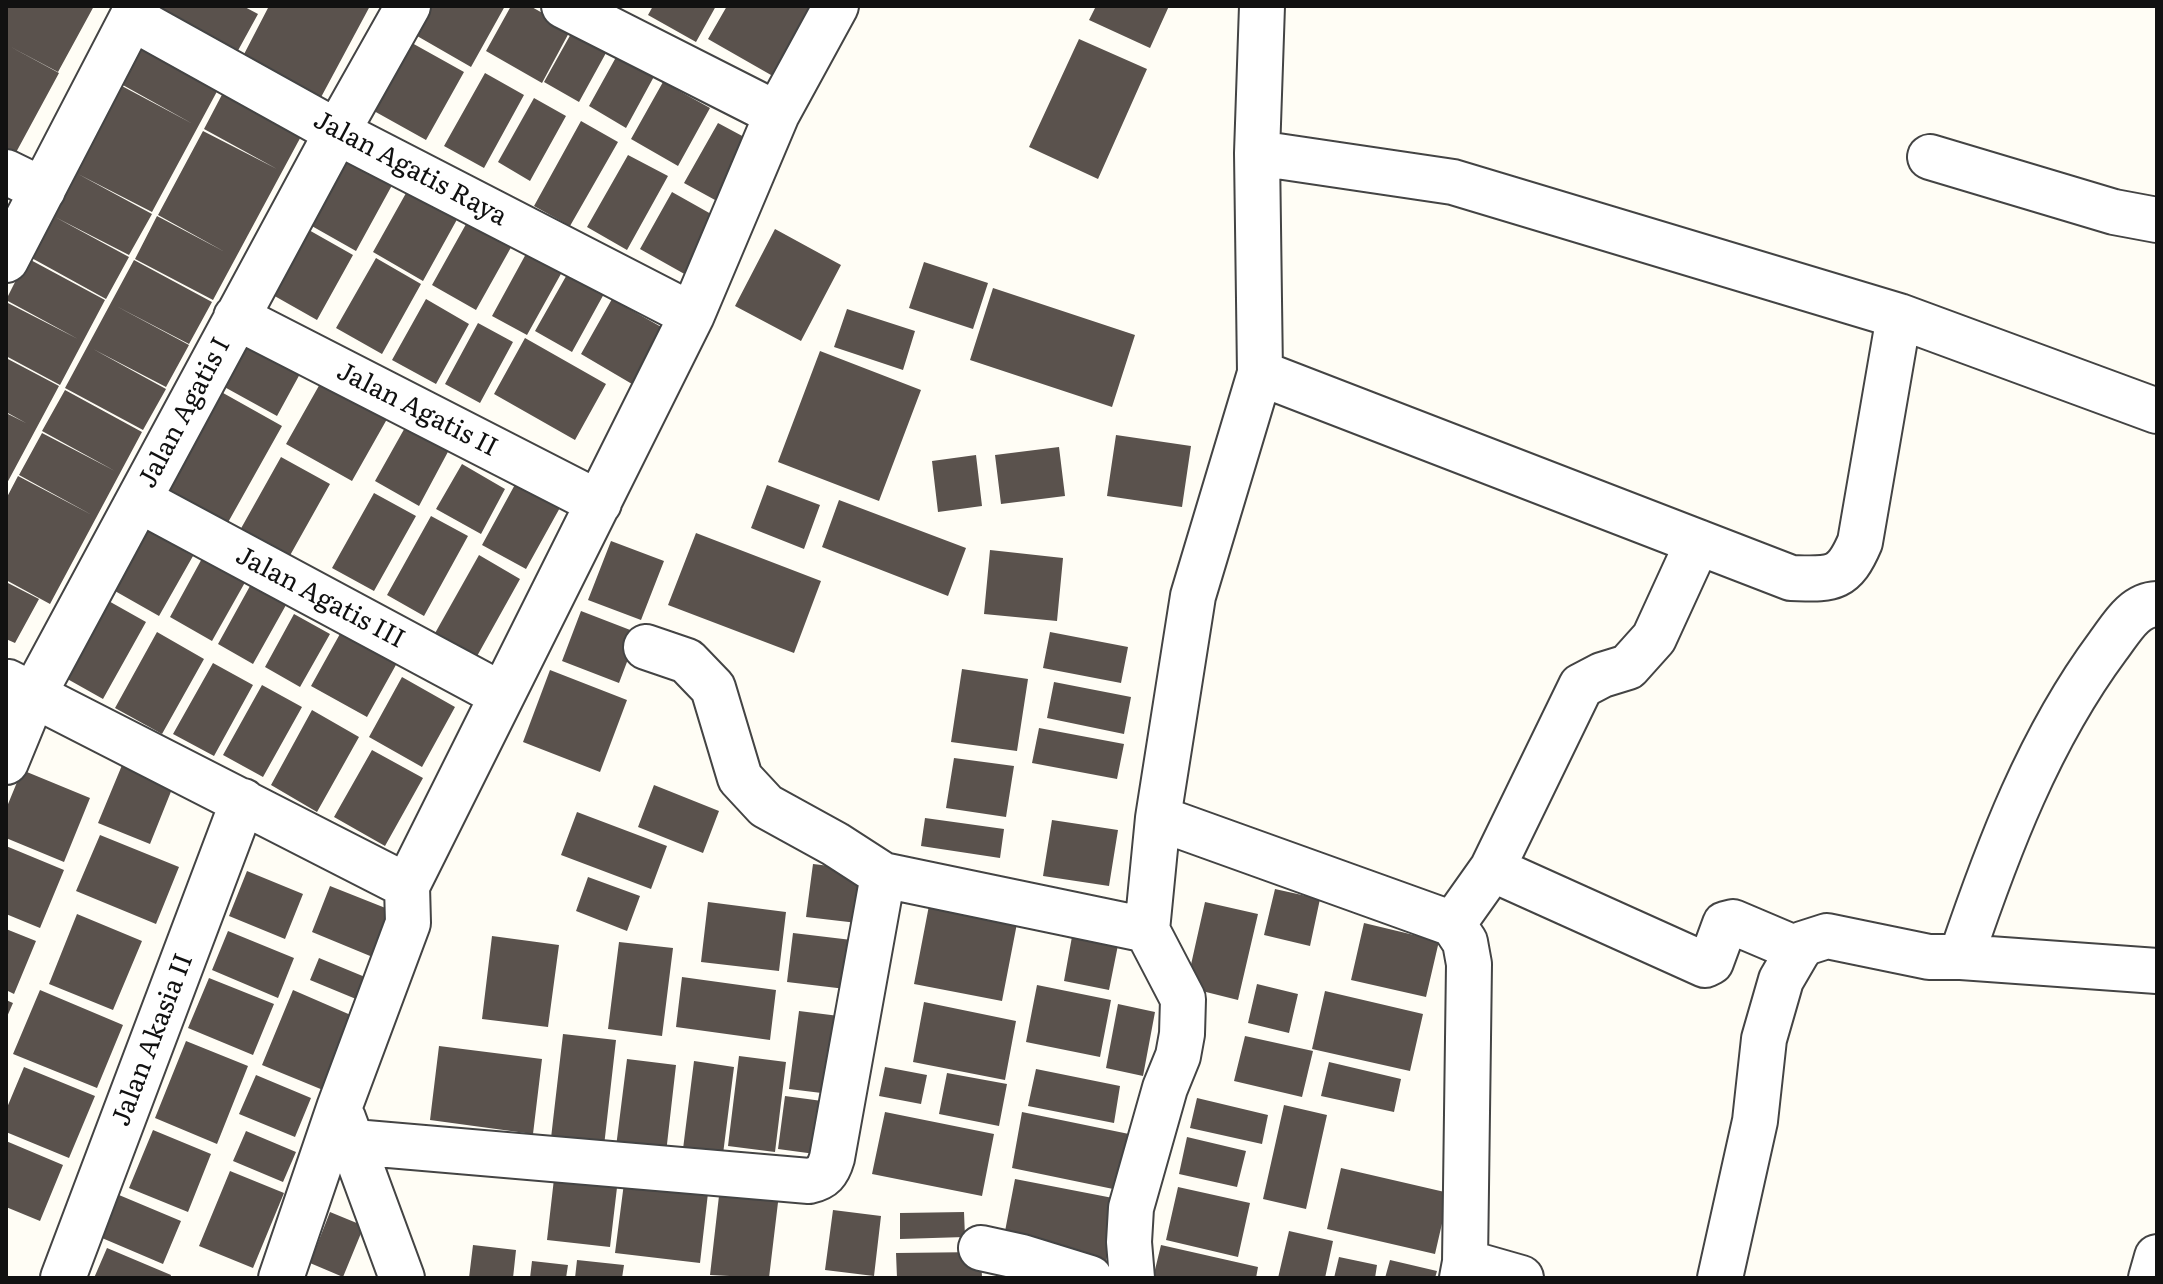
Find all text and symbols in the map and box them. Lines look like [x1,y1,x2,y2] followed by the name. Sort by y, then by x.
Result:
[308,105,512,233] street label: Jalan Agatis Raya
[132,333,238,493] street label: Jalan Agatis I
[331,356,503,464] street label: Jalan Agatis II
[230,540,410,656] street label: Jalan Agatis III
[106,949,200,1131] street label: Jalan Akasia II

